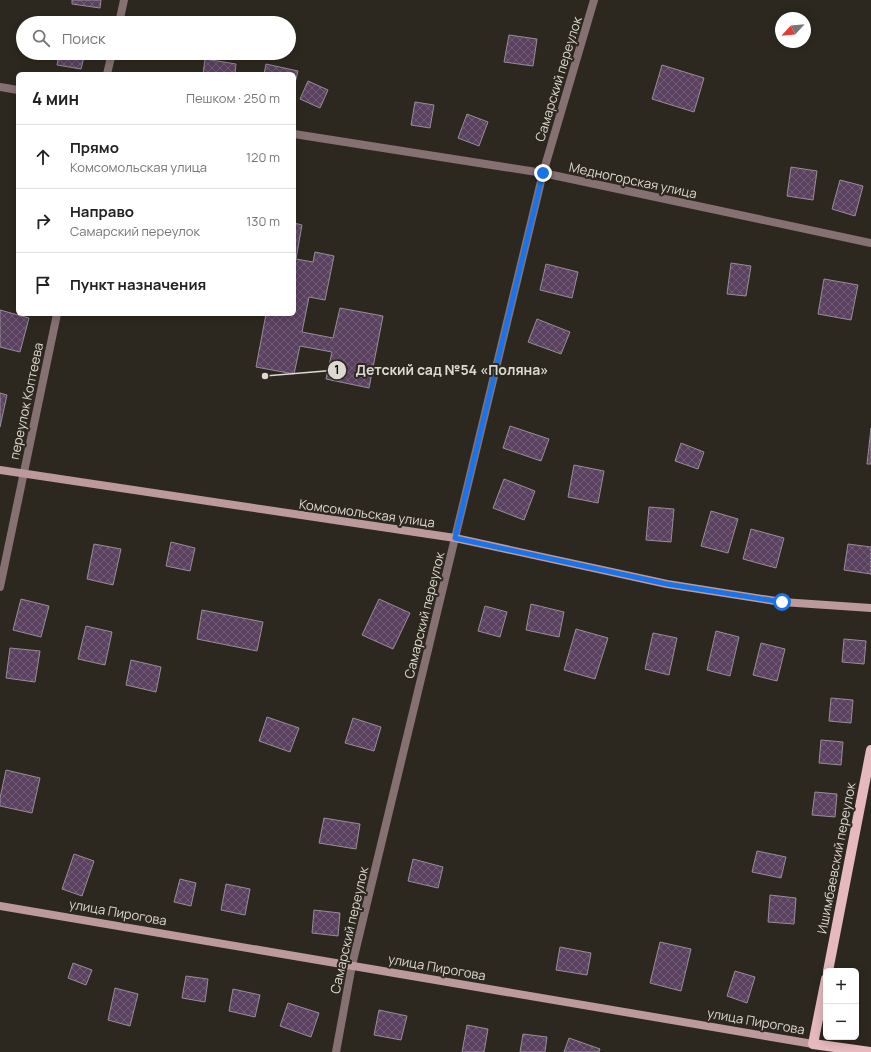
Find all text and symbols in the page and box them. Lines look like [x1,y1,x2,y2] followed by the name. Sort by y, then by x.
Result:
[775,12,811,48] north arrow
[530,14,586,144] street label: Самарский переулок
[16,16,296,60] search box
[30,27,52,49] icon: search
[62,28,106,49] text: Поиск
[32,87,79,110] text: 4 мин
[186,89,280,107] text: Пешком · 250 m
[70,137,119,158] text: Прямо
[32,146,54,168] icon: ahead
[246,148,280,166] text: 120 m
[70,158,207,176] text: Комсомольская улица
[567,158,699,202] street label: Медногорская улица
[534,164,552,182] route end
[70,201,134,222] text: Направо
[32,210,54,232] icon: right
[246,212,280,230] text: 130 m
[70,222,200,240] text: Самарский переулок
[32,274,54,296] icon: arrive
[70,274,206,295] text: Пункт назначения
[5,341,47,461] street label: переулок Коптеева
[327,357,556,383] callout: Детский сад №54 «Поляна»
[355,360,549,379] text: Детский сад №54 «Поляна»
[334,361,340,378] text: 1
[298,495,436,531] street label: Комсомольская улица
[400,549,449,680] street label: Самарский переулок
[773,593,791,611] route start
[812,780,860,935] street label: Ишимбаевский переулок
[326,864,372,995] street label: Самарский переулок
[68,895,168,929] street label: улица Пирогова
[387,950,487,984] street label: улица Пирогова
[823,968,859,1040] map controls
[823,968,859,1004] button: +
[706,1004,806,1038] street label: улица Пирогова
[823,1004,859,1040] button: −

